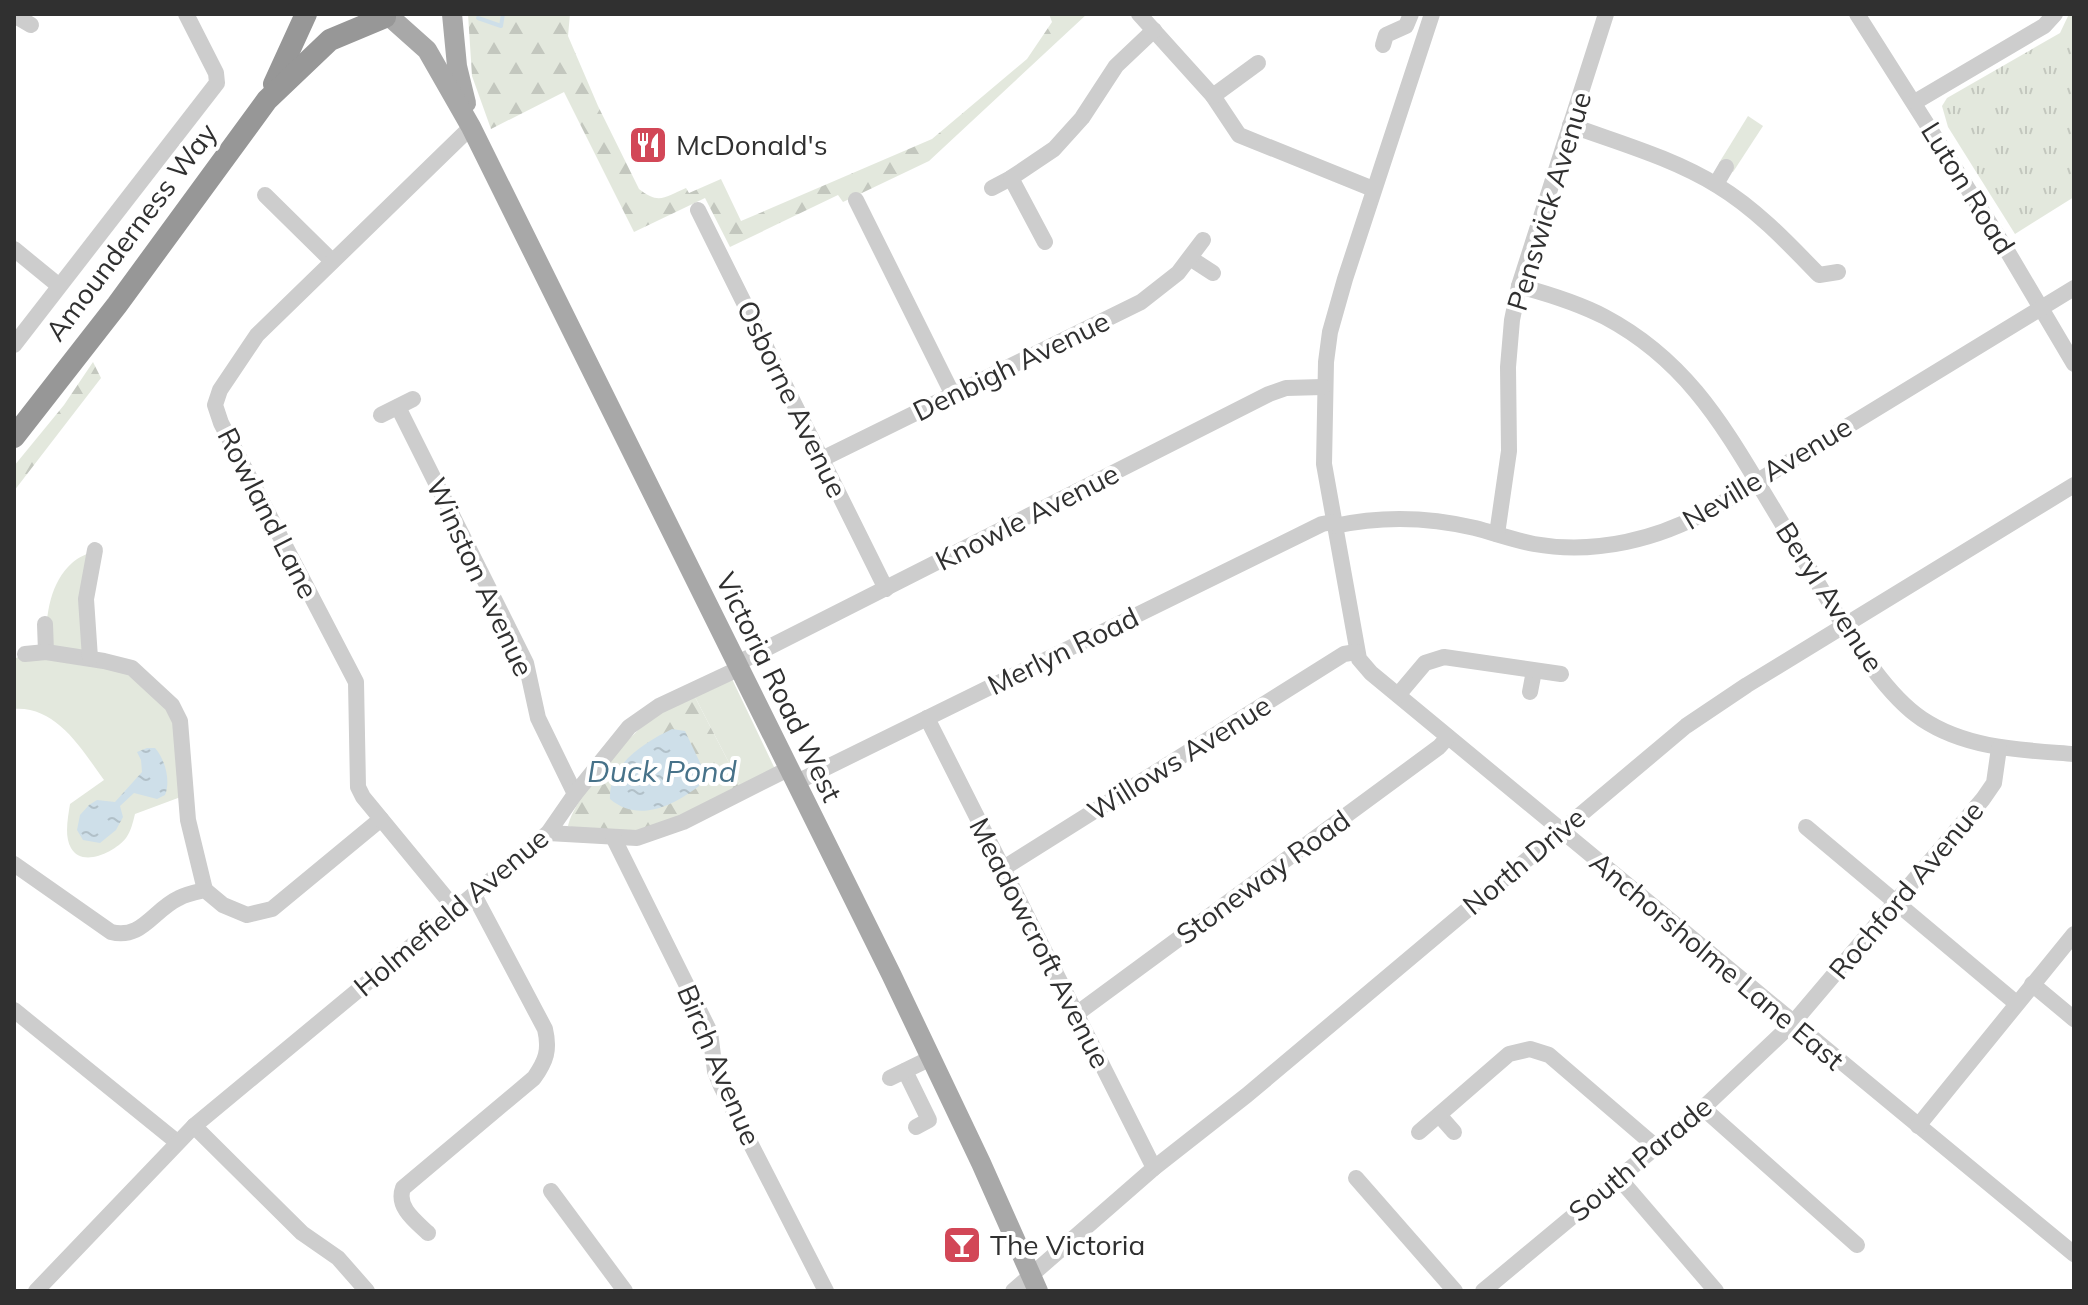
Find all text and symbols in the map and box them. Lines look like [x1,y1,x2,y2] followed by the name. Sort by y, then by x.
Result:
[1499,87,1598,314] street label: Penswick Avenue
[1914,115,2023,260] street label: Luton Road
[37,116,224,348] street label: Amounderness Way
[627,124,669,166] restaurant icon: McDonald's
[676,127,828,162] place label: McDonald's
[730,295,855,503] street label: Osborne Avenue
[907,303,1115,428] street label: Denbigh Avenue
[1676,408,1858,537] street label: Neville Avenue
[210,422,326,604] street label: Rowland Lane
[929,455,1124,578] street label: Knowle Avenue
[419,472,542,682] street label: Winston Avenue
[1769,515,1892,678] street label: Beryl Avenue
[709,566,850,807] street label: Victoria Road West
[982,599,1144,702] street label: Merlyn Road
[1081,687,1277,828] street label: Willows Avenue
[587,752,737,790] water label: Duck Pond
[1821,793,1990,986] street label: Rochford Avenue
[1455,799,1592,922] street label: North Drive
[1169,802,1356,951] street label: Stoneway Road
[962,812,1119,1074] street label: Meadowcroft Avenue
[346,820,555,1003] street label: Holmefield Avenue
[1583,844,1852,1077] street label: Anchorsholme Lane East
[670,979,769,1150] street label: Birch Avenue
[1561,1089,1718,1229] street label: South Parade
[941,1224,983,1266] bar icon: The Victoria
[990,1227,1145,1262] place label: The Victoria

